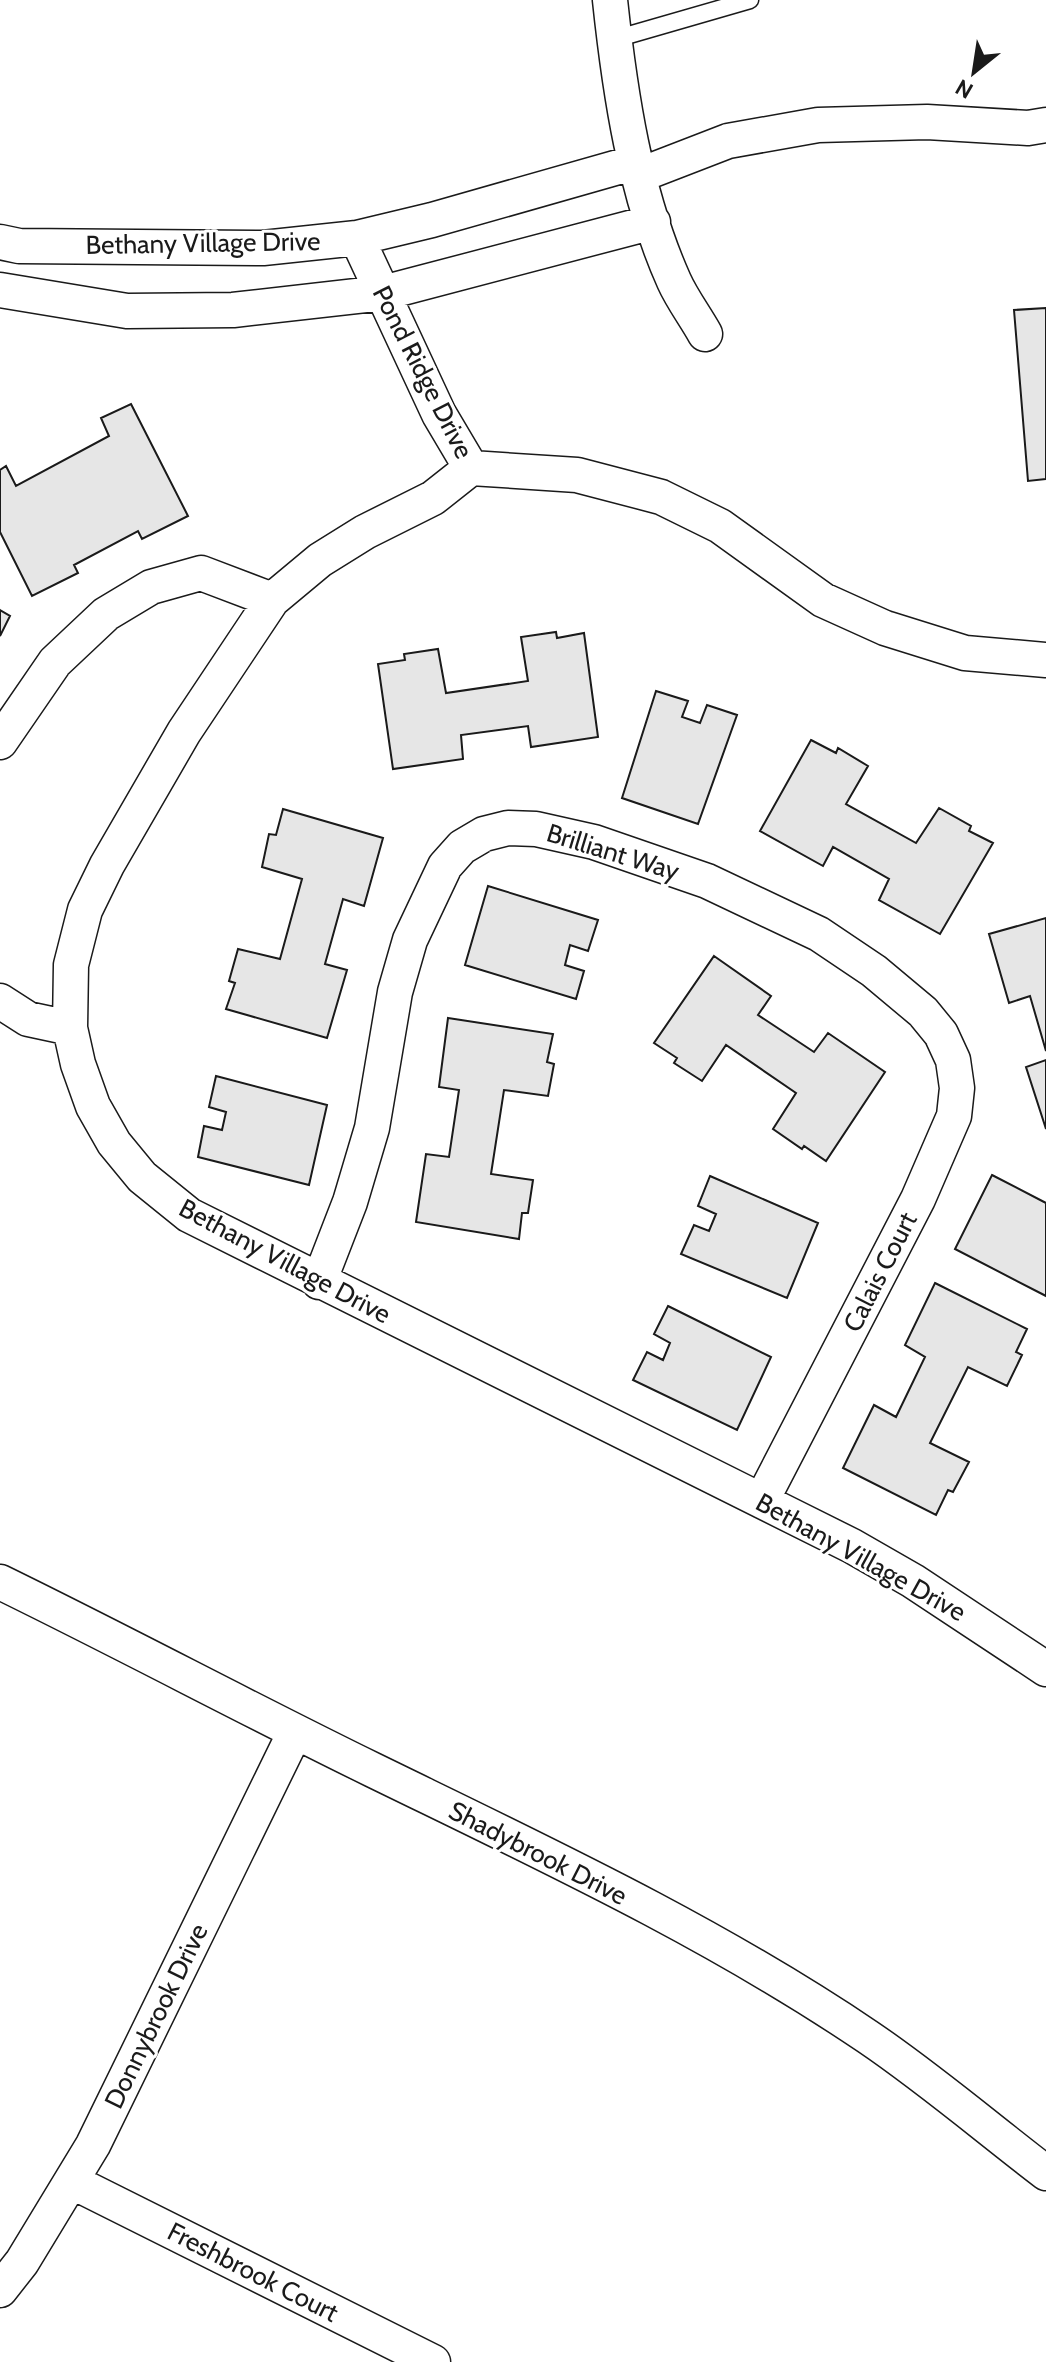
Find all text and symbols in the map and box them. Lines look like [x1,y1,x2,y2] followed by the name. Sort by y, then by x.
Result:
[934,32,1014,112] north arrow
[951,73,978,104] text: N
[85,225,321,261] street label: Bethany Village Drive
[366,280,480,464] street label: Pond Ridge Drive
[543,817,683,887] street label: Brilliant Way
[174,1192,396,1330] street label: Bethany Village Drive
[836,1207,924,1337] street label: Calais Court
[750,1486,972,1628] street label: Bethany Village Drive
[443,1794,633,1912] street label: Shadybrook Drive
[97,1918,215,2114] street label: Donnybrook Drive
[162,2215,344,2329] street label: Freshbrook Court

